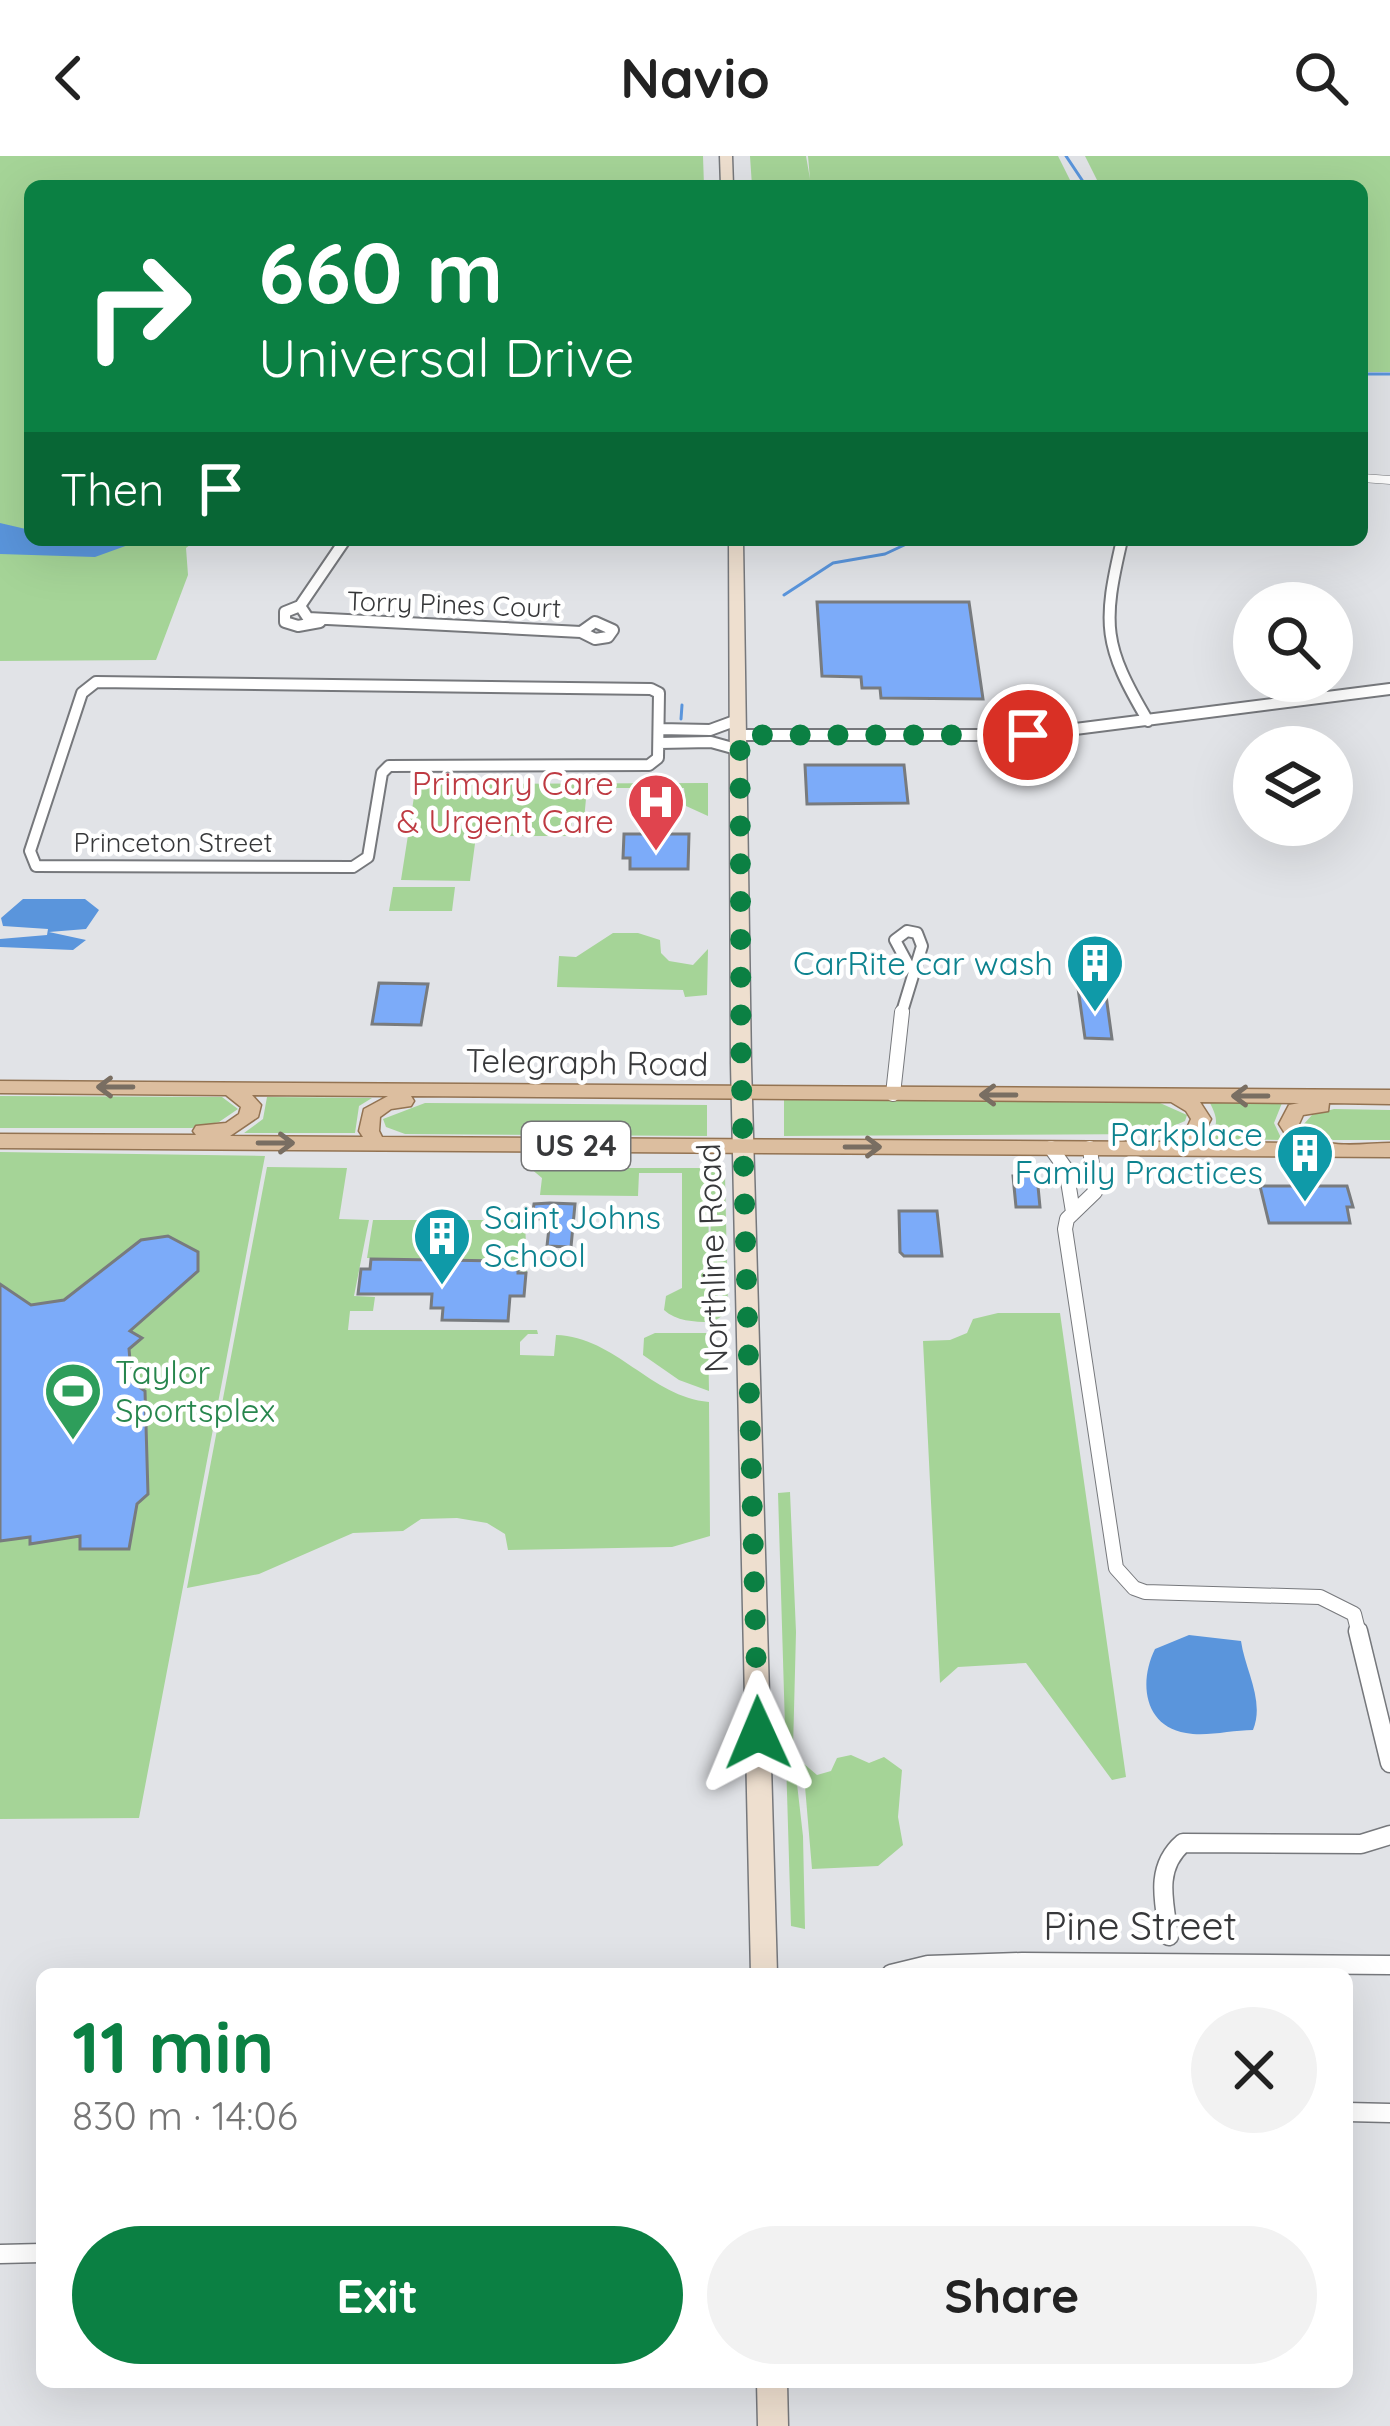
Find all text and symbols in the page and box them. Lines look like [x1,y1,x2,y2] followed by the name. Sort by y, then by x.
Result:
[620,44,770,112] text: Navio
[36,45,102,111] icon: back
[1288,45,1354,111] icon: search
[258,219,503,324] text: 660 m
[60,228,216,384] icon: right
[258,323,635,391] text: Universal Drive
[188,456,254,522] icon: arrive
[60,461,164,517] text: Then
[1233,582,1353,846] map controls
[1233,582,1353,702] button: search
[346,583,562,625] street label: Torry Pines Court
[977,684,1079,786] pin
[995,702,1061,768] icon: arrive
[1233,726,1353,846] button: layers
[397,762,614,841] place label: Primary Care & Urgent Care
[625,771,687,853] hospital icon: Primary Care & Urgent Care
[73,825,273,859] street label: Princeton Street
[1064,932,1126,1014] building icon: CarRite car wash
[793,942,1053,983] place label: CarRite car wash
[465,1039,709,1084] street label: Telegraph Road
[96,1076,135,1098] one-way arrow
[979,1084,1018,1106] one-way arrow
[1231,1085,1270,1107] one-way arrow
[1014,1113,1263,1192] place label: Parkplace Family Practices
[522,1122,630,1170] road number: US 24
[1274,1122,1336,1204] building icon: Parkplace Family Practices
[256,1132,295,1154] one-way arrow
[843,1136,882,1158] one-way arrow
[687,1142,736,1374] street label: Northline Road
[484,1196,661,1275] place label: Saint Johns School
[411,1205,473,1287] building icon: Saint Johns School
[115,1351,275,1430] place label: Taylor Sportsplex
[42,1360,104,1442] sports icon: Taylor Sportsplex
[695,1670,821,1796] position arrow
[1043,1901,1237,1950] street label: Pine Street
[72,2001,274,2091] text: 11 min
[1191,2007,1317,2133] button: close
[72,2091,298,2140] text: 830 m · 14:06
[72,2226,683,2364] button: Exit
[707,2226,1317,2364] button: Share

